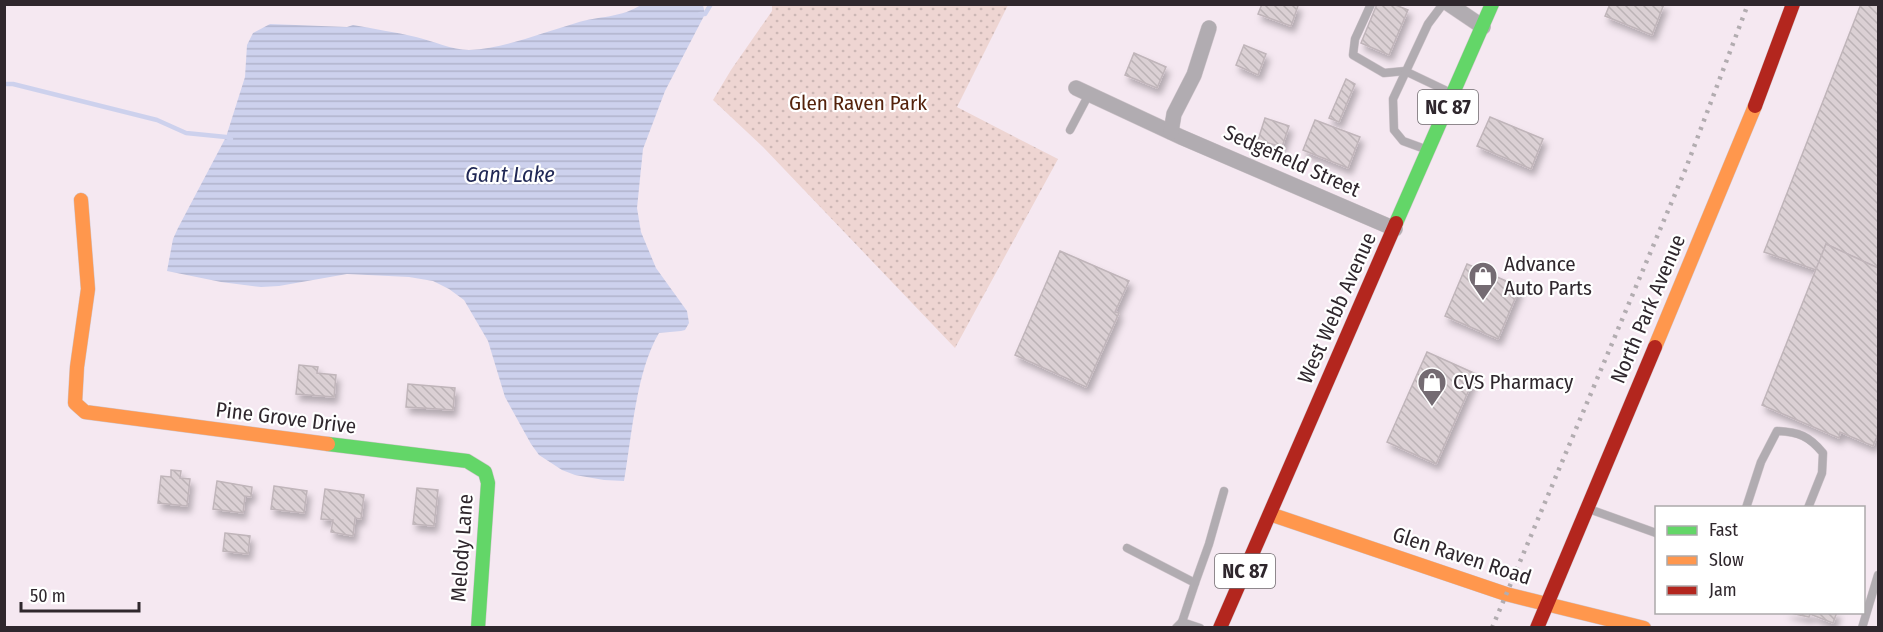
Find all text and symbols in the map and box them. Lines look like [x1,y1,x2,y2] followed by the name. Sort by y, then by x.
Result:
[789,90,927,116] park label: Glen Raven Park
[1418,90,1478,124] road number: NC 87
[1220,119,1364,203] street label: Sedgefield Street
[465,161,555,188] water label: Gant Lake
[1292,228,1382,388] street label: West Webb Avenue
[1605,231,1691,387] street label: North Park Avenue
[1504,251,1592,301] place label: Advance Auto Parts
[1467,260,1499,302] shop icon: Advance Auto Parts
[1416,366,1448,408] shop icon: CVS Pharmacy
[1453,369,1574,395] place label: CVS Pharmacy
[214,396,358,440] street label: Pine Grove Drive
[445,493,479,603] street label: Melody Lane
[1655,506,1865,614] legend
[1709,519,1738,541] text: Fast
[1389,521,1535,591] street label: Glen Raven Road
[1709,549,1744,571] text: Slow
[1215,554,1275,588] road number: NC 87
[21,575,140,613] scale bar
[1709,579,1737,601] text: Jam
[30,585,66,607] text: 50 m

